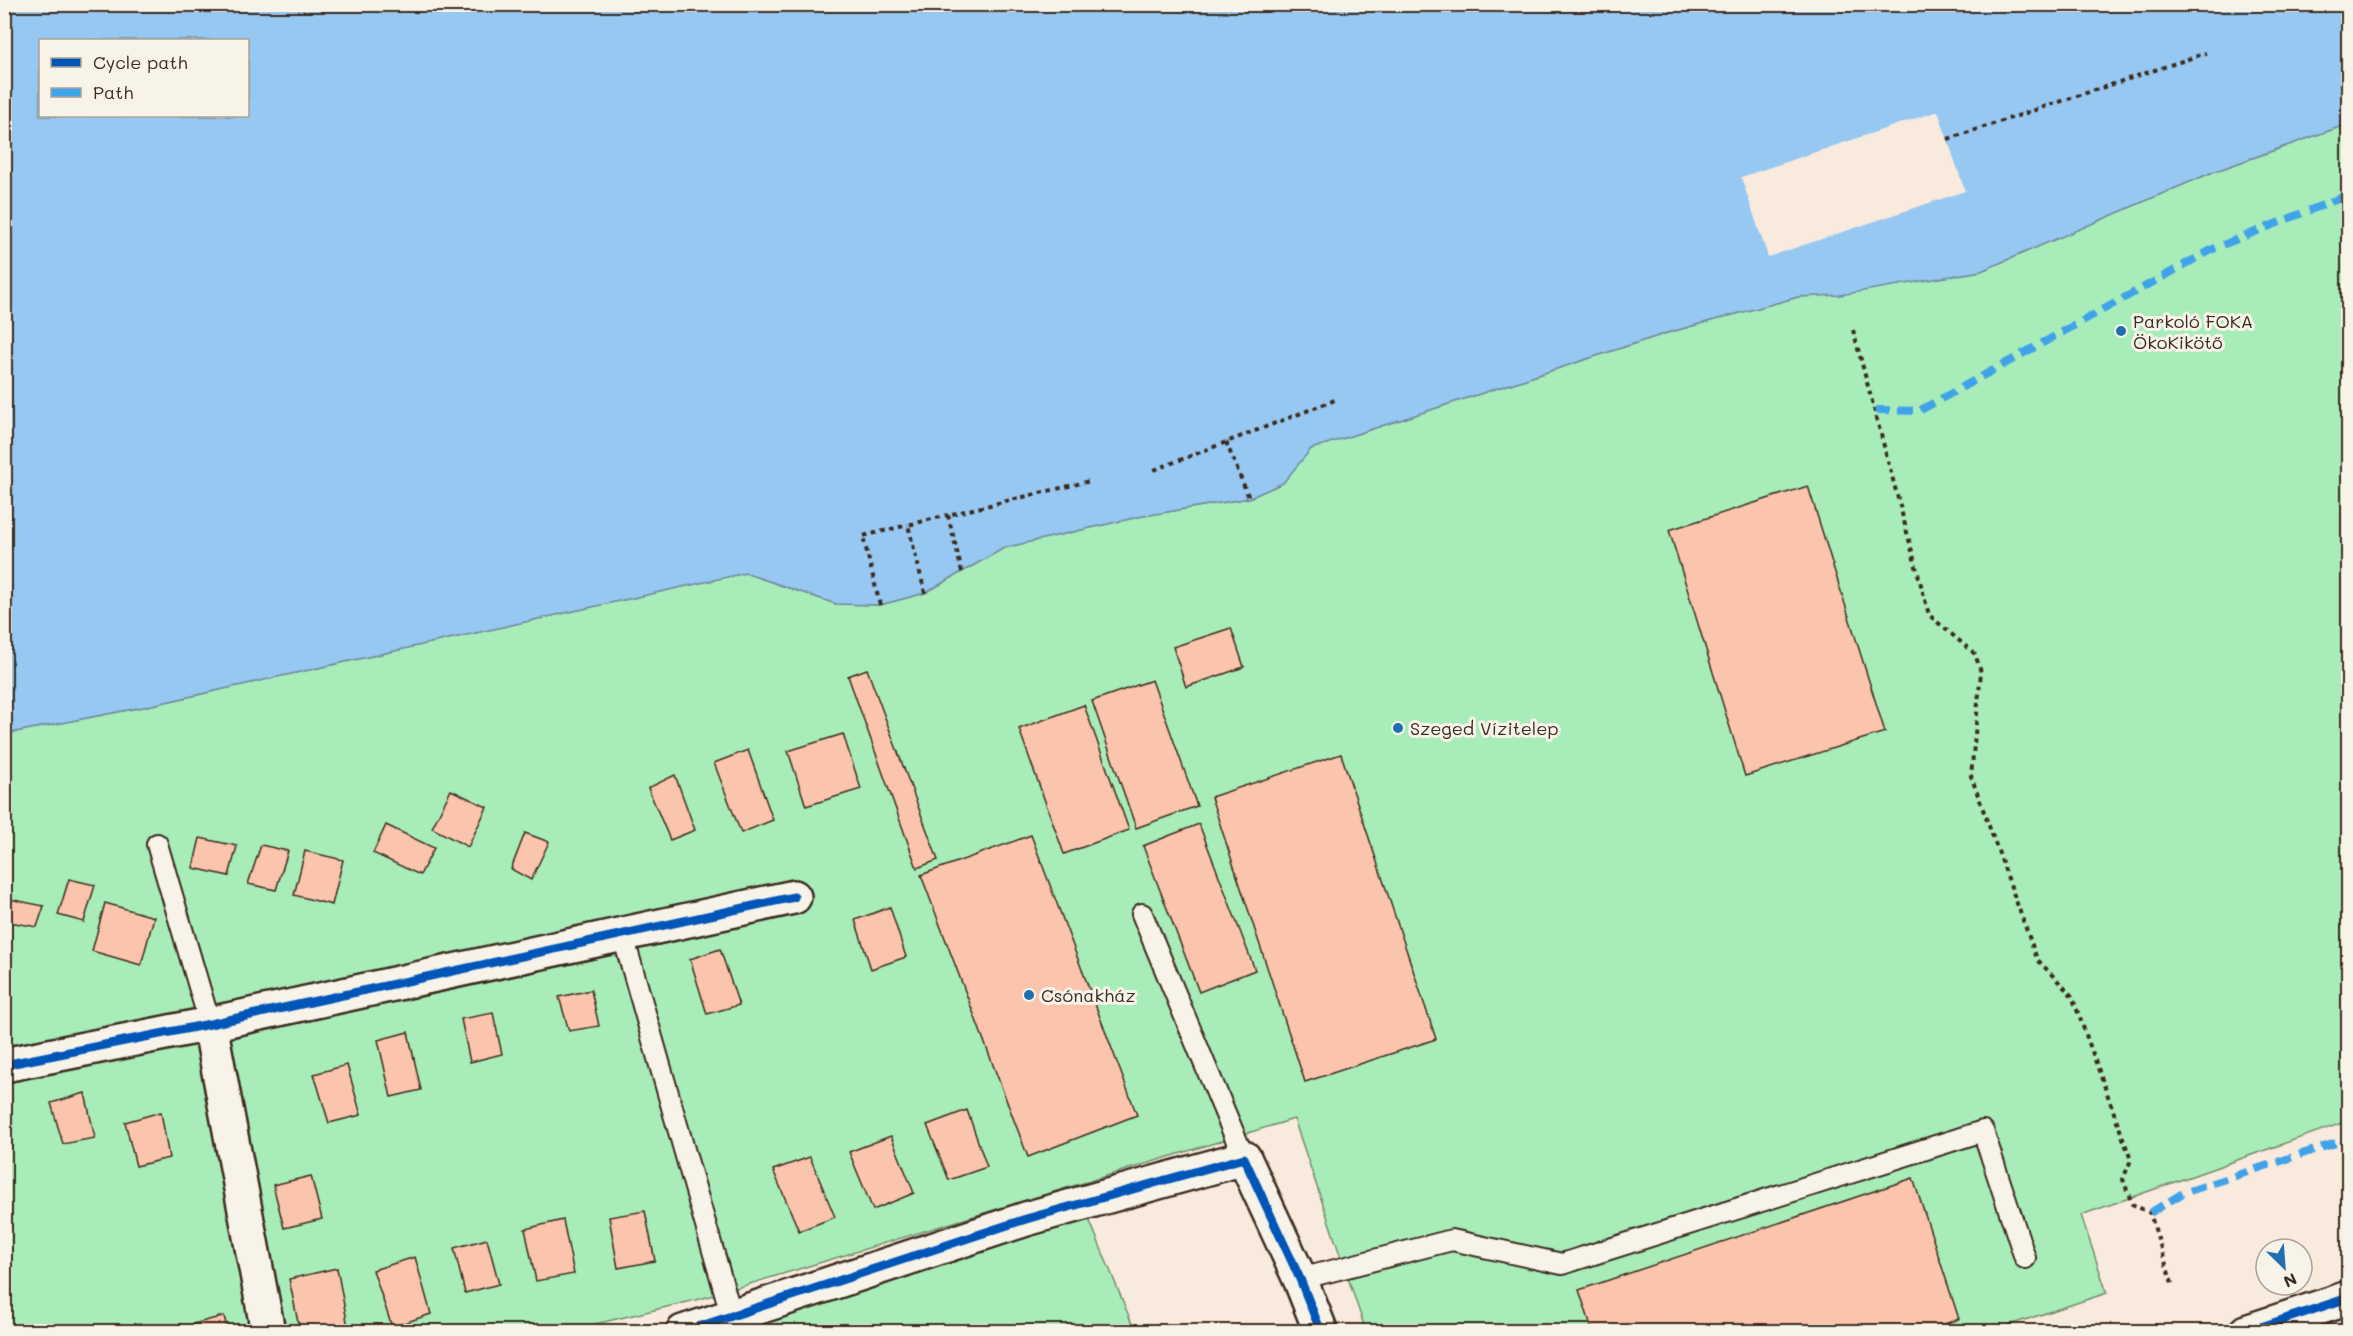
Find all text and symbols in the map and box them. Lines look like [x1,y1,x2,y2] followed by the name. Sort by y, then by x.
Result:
[39,39,249,117] legend
[93,50,188,74] text: Cycle path
[93,80,133,104] text: Path
[2133,309,2253,354] place label: Parkoló FOKA ÖkoKikötő
[2114,324,2128,338] marker: Parkoló FOKA ÖkoKikötő
[1410,716,1559,740] place label: Szeged Vízitelep
[1391,721,1405,735] marker: Szeged Vízitelep
[1041,983,1135,1007] place label: Csónakház
[1022,988,1036,1002] marker: Csónakház
[2254,1237,2314,1297] north arrow
[2281,1269,2300,1293] text: N

